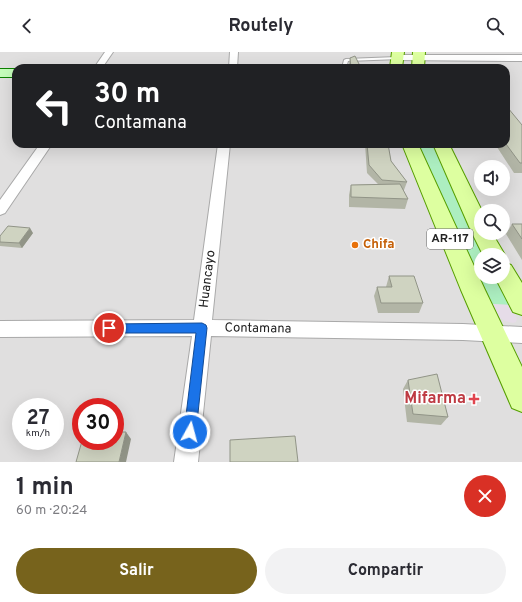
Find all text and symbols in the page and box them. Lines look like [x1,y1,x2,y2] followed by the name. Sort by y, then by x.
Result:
[16,15,38,37] icon: back
[228,15,294,38] text: Routely
[484,15,506,37] icon: search
[94,77,160,113] text: 30 m
[28,80,80,132] icon: left
[94,112,187,135] text: Contamana
[474,160,510,284] map controls
[474,160,510,196] button: sound
[474,204,510,240] button: search
[427,229,473,249] road number: AR-117
[363,237,395,253] place label: Chifa
[350,240,360,250] marker: Chifa
[474,248,510,284] button: layers
[197,249,219,309] street label: Huancayo
[92,311,126,345] pin
[98,317,120,339] icon: arrive
[224,320,292,338] street label: Contamana
[404,389,466,409] place label: Mifarma
[469,394,479,404] marker: Mifarma
[72,398,124,450] speed limit sign: 30
[27,406,49,432] text: 27
[169,411,211,453] position arrow
[26,427,50,440] text: km/h
[16,473,74,503] text: 1 min
[464,475,506,517] button: close
[16,503,87,519] text: 60 m · 20:24
[16,548,257,594] button: Salir
[265,548,506,594] button: Compartir

